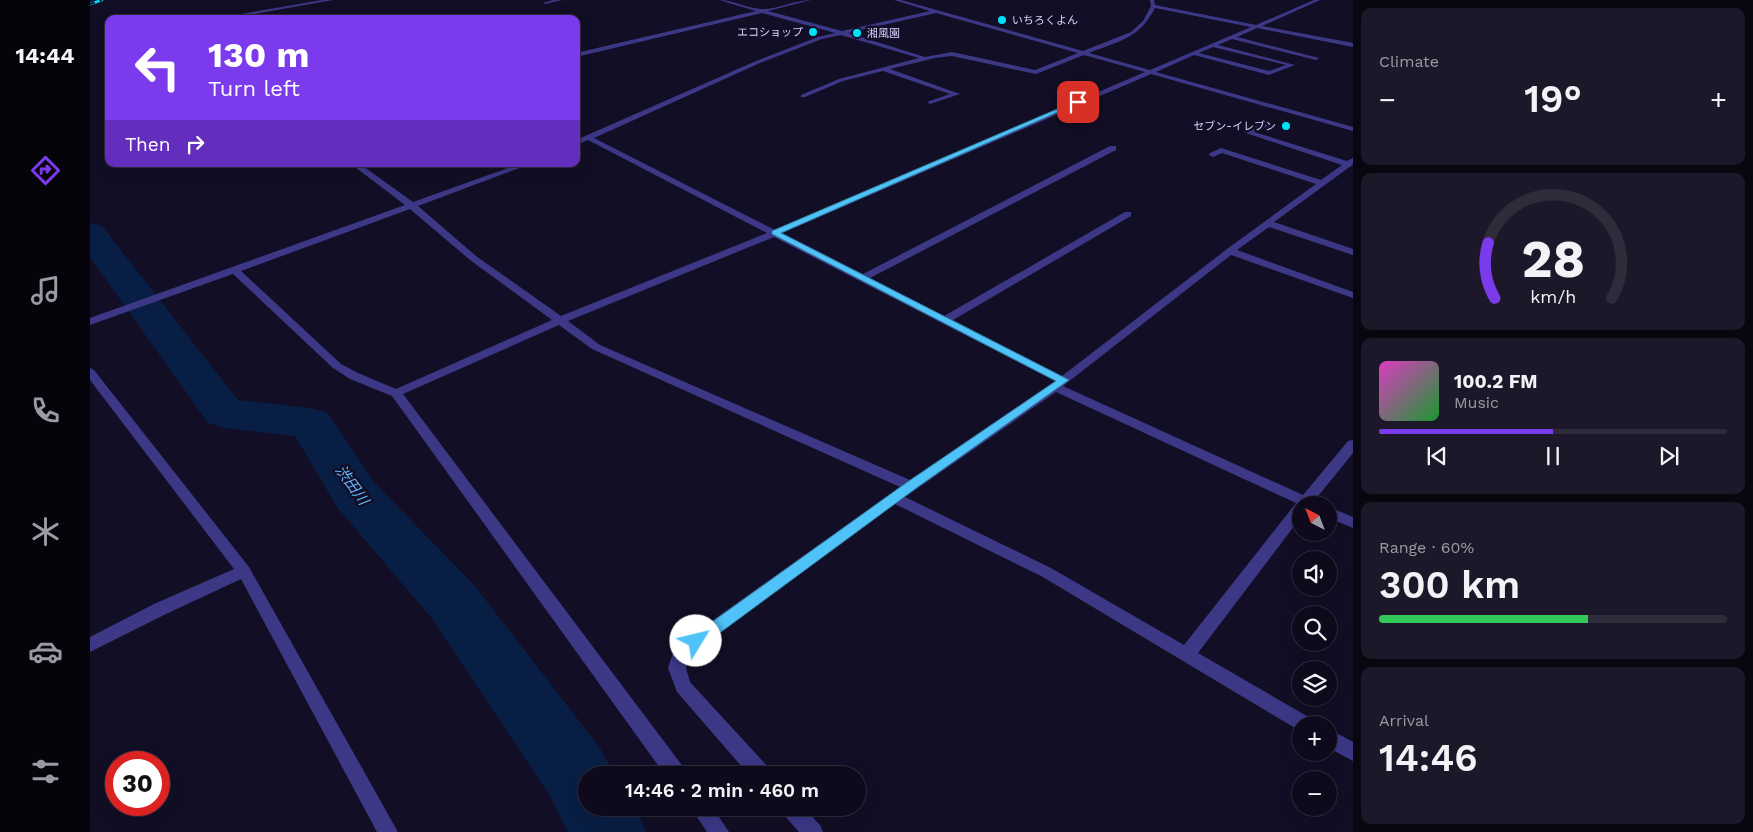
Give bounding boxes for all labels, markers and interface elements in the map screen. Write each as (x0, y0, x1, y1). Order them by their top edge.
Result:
marker: いちろくよん (996, 14, 1008, 26)
place label: いちろくよん (1012, 14, 1078, 27)
place label: エコショップ (737, 26, 803, 39)
marker: エコショップ (807, 26, 819, 38)
marker: 湘風園 (851, 27, 863, 39)
place label: 湘風園 (867, 27, 900, 40)
text: 130 m (208, 34, 309, 76)
icon: left (125, 35, 190, 100)
text: 14:44 (16, 43, 74, 68)
text: Climate (1379, 52, 1439, 71)
text: Turn left (208, 76, 300, 101)
text: 19° (1524, 77, 1582, 121)
pin (1057, 81, 1099, 123)
text: − (1379, 83, 1396, 116)
text: + (1710, 83, 1727, 116)
icon: arrive (1064, 88, 1092, 116)
place label: セブン-イレブン (1193, 120, 1276, 133)
marker: セブン-イレブン (1280, 120, 1292, 132)
icon: right (181, 130, 209, 158)
text: Then (125, 133, 171, 156)
icon: directions (28, 153, 63, 188)
text: 28 (1521, 229, 1585, 290)
icon: music (28, 273, 63, 308)
text: km/h (1530, 286, 1576, 307)
text: 100.2 FM (1454, 370, 1538, 393)
icon: phone (28, 393, 63, 428)
text: Music (1454, 393, 1499, 412)
icon: previous (1423, 442, 1451, 470)
icon: pause (1539, 442, 1567, 470)
icon: next (1655, 442, 1683, 470)
water label: 渋田川 (331, 462, 374, 510)
north arrow (1292, 496, 1338, 541)
map controls (1292, 496, 1337, 816)
icon: climate (28, 514, 63, 549)
text: Range · 60% (1379, 538, 1474, 557)
button: sound (1292, 551, 1337, 596)
text: 300 km (1379, 563, 1520, 607)
button: search (1292, 606, 1337, 651)
position arrow (669, 614, 721, 666)
icon: car (28, 634, 63, 669)
button: layers (1292, 661, 1337, 706)
text: Arrival (1379, 711, 1429, 730)
button: + (1292, 716, 1337, 761)
text: 14:46 (1379, 736, 1478, 780)
speed limit sign: 30 (105, 751, 170, 816)
icon: filters (28, 754, 63, 789)
button: − (1292, 771, 1337, 816)
text: 14:46 · 2 min · 460 m (625, 779, 819, 802)

